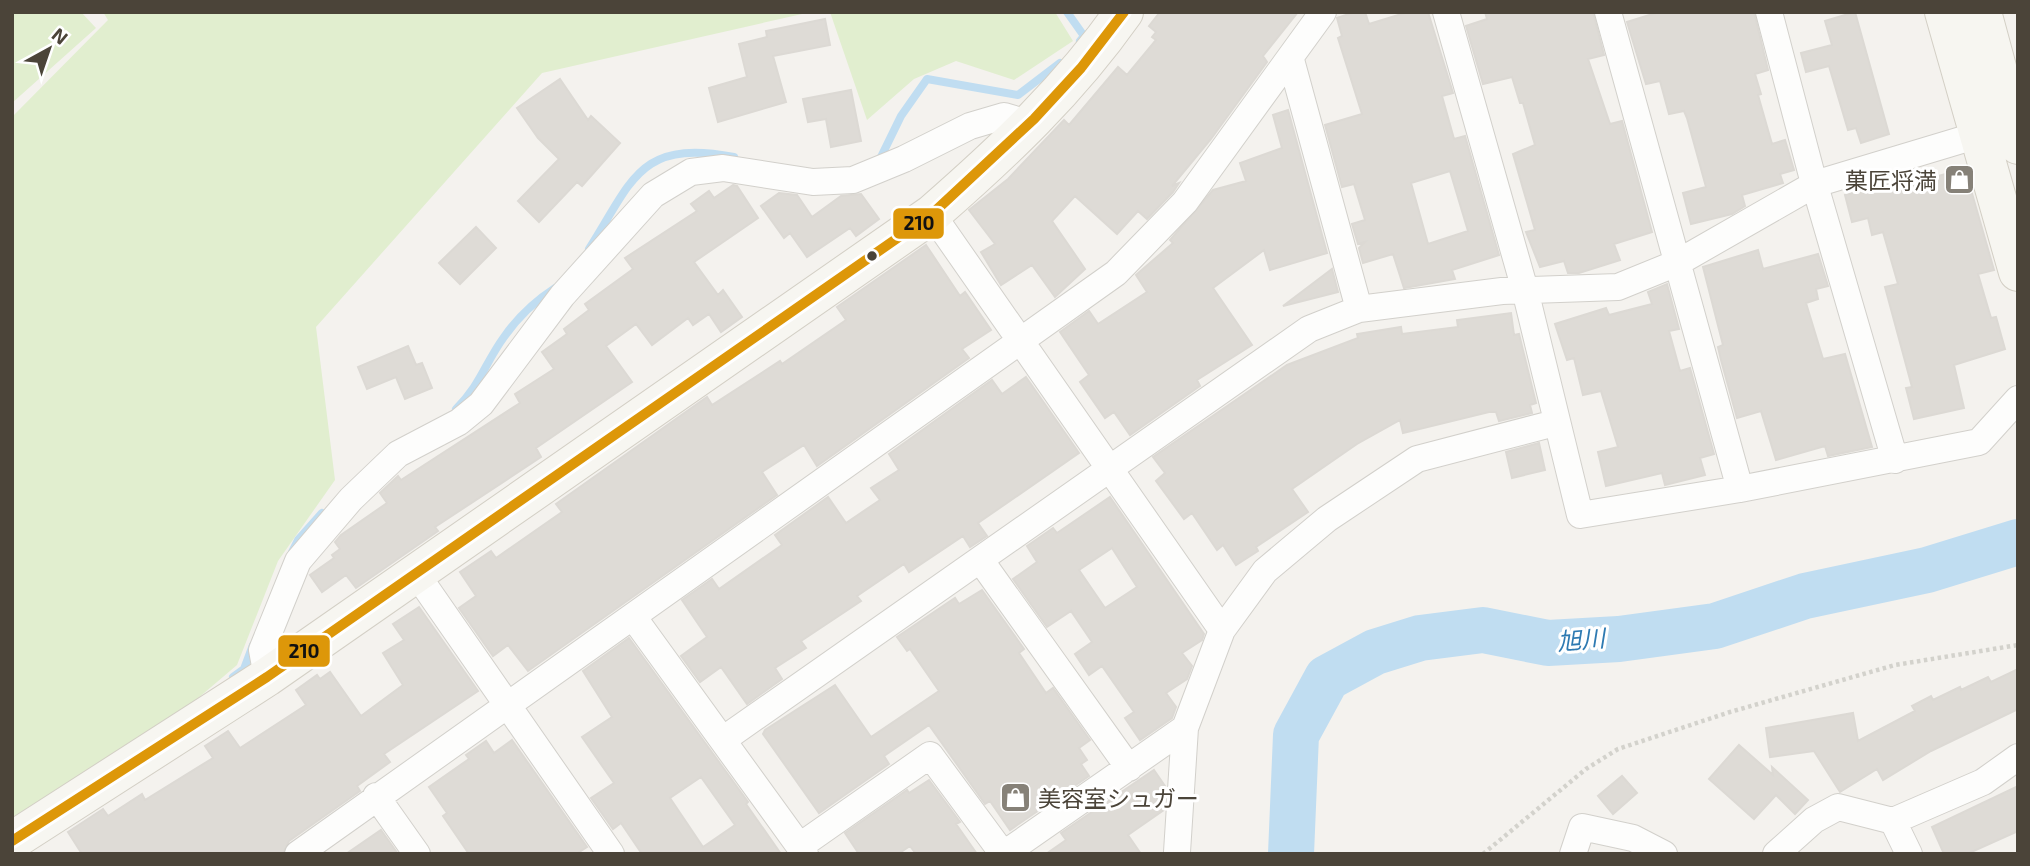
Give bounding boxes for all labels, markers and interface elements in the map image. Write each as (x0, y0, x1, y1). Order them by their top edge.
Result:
north arrow (14, 14, 84, 84)
text: N (48, 22, 73, 49)
shop icon: 菓匠将満 (1943, 163, 1977, 197)
place label: 菓匠将満 (1845, 166, 1937, 194)
line badge: 210 (892, 207, 945, 240)
text: 210 (903, 211, 935, 234)
unlabelled marker (865, 249, 879, 263)
water label: 旭川 (1556, 622, 1609, 656)
line badge: 210 (277, 634, 331, 668)
text: 210 (288, 639, 320, 662)
shop icon: 美容室シュガー (998, 781, 1032, 815)
place label: 美容室シュガー (1038, 784, 1199, 812)

